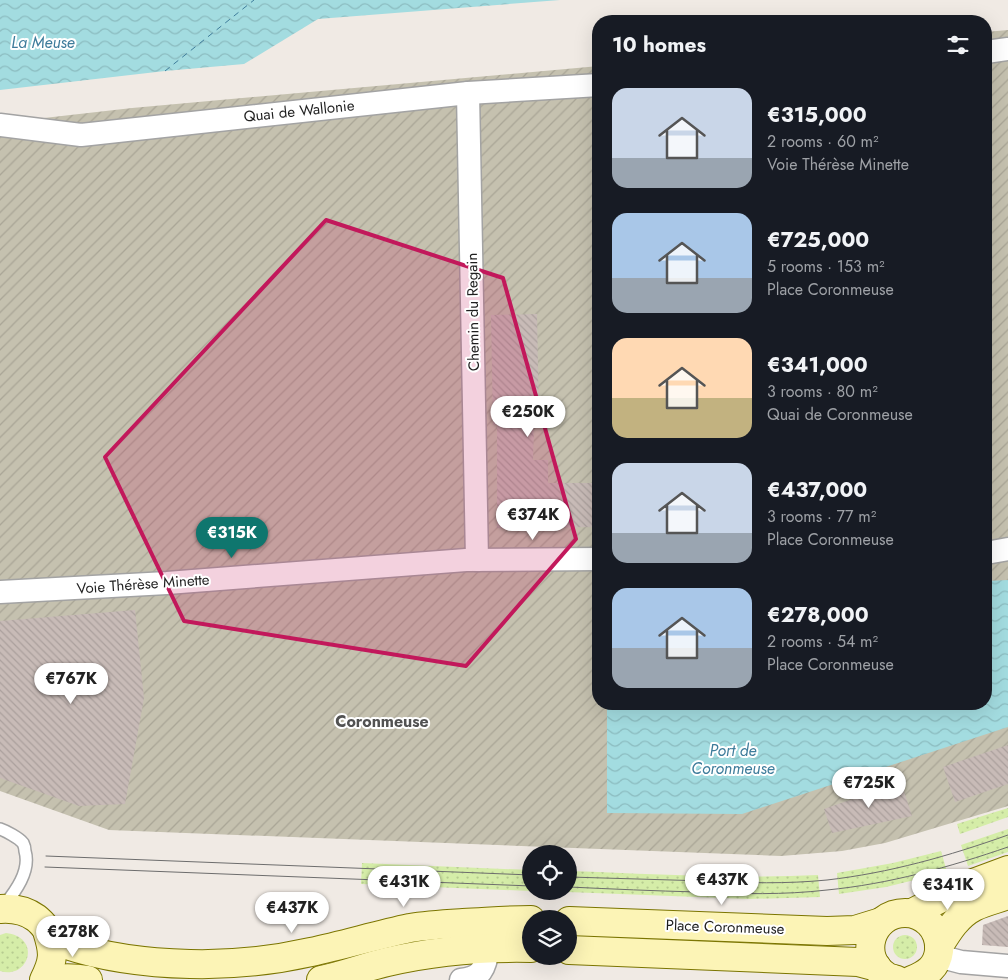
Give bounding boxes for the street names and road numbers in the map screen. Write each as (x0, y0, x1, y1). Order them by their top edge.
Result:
street label: Quai de Wallonie (243, 94, 356, 128)
street label: Chemin du Regain (461, 253, 485, 371)
street label: Voie Thérèse Minette (76, 568, 210, 600)
street label: Place Coronmeuse (665, 914, 785, 940)

